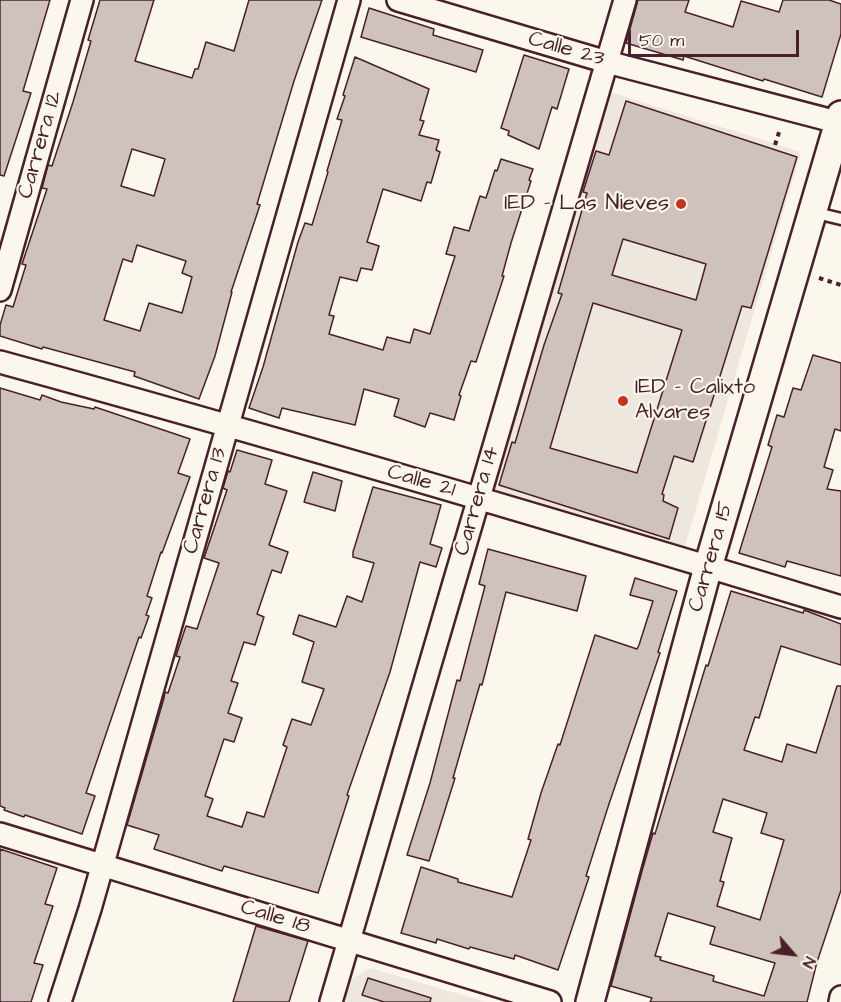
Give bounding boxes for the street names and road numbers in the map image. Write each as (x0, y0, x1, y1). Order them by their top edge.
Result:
street label: Calle 23 (525, 27, 607, 73)
street label: Carrera 12 (13, 88, 69, 202)
street label: Carrera 14 (450, 443, 506, 559)
street label: Carrera 13 (178, 445, 234, 557)
street label: Calle 21 (384, 460, 458, 504)
street label: Carrera 15 (684, 499, 740, 615)
street label: Calle 18 (237, 895, 313, 941)

